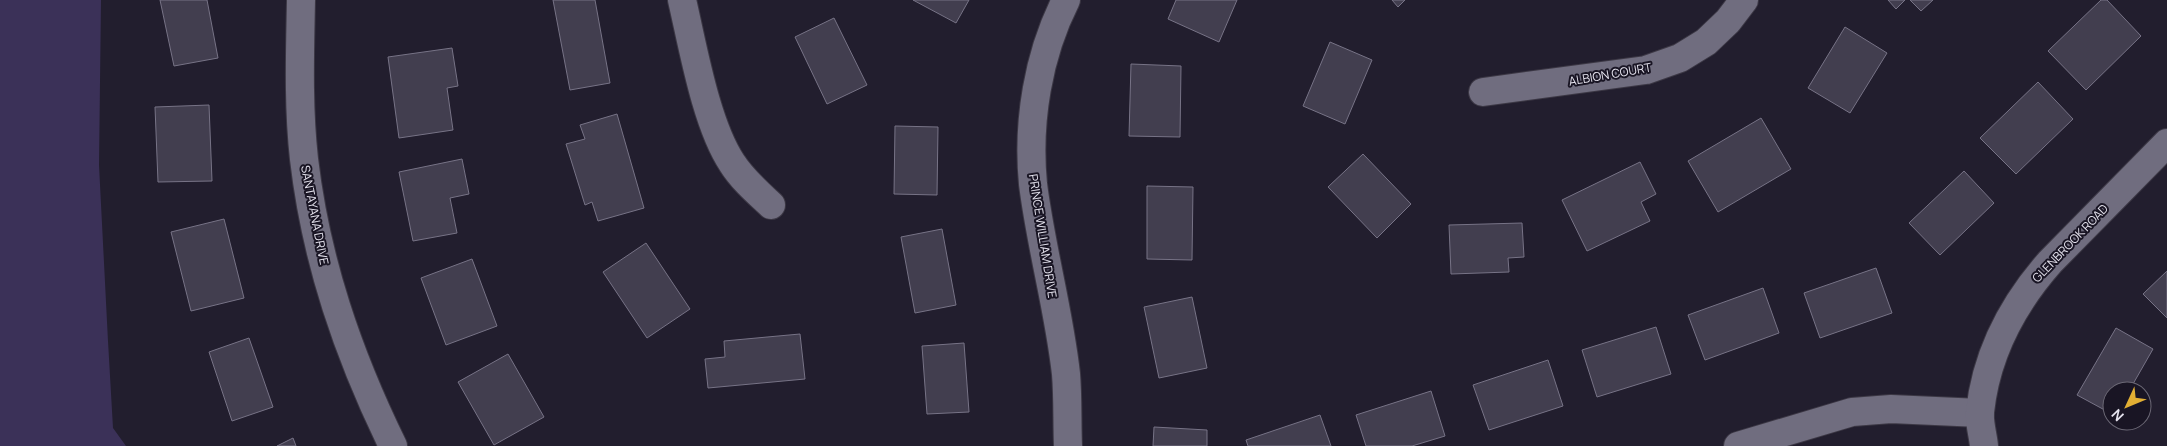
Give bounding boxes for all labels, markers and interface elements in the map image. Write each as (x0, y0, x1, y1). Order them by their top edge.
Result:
street label: ALBION COURT (1567, 58, 1653, 90)
street label: SANTAYANA DRIVE (297, 164, 333, 266)
street label: PRINCE WILLIAM DRIVE (1025, 173, 1061, 299)
street label: GLENBROOK ROAD (2028, 200, 2112, 286)
north arrow (2102, 381, 2152, 431)
text: N (2107, 405, 2128, 426)

